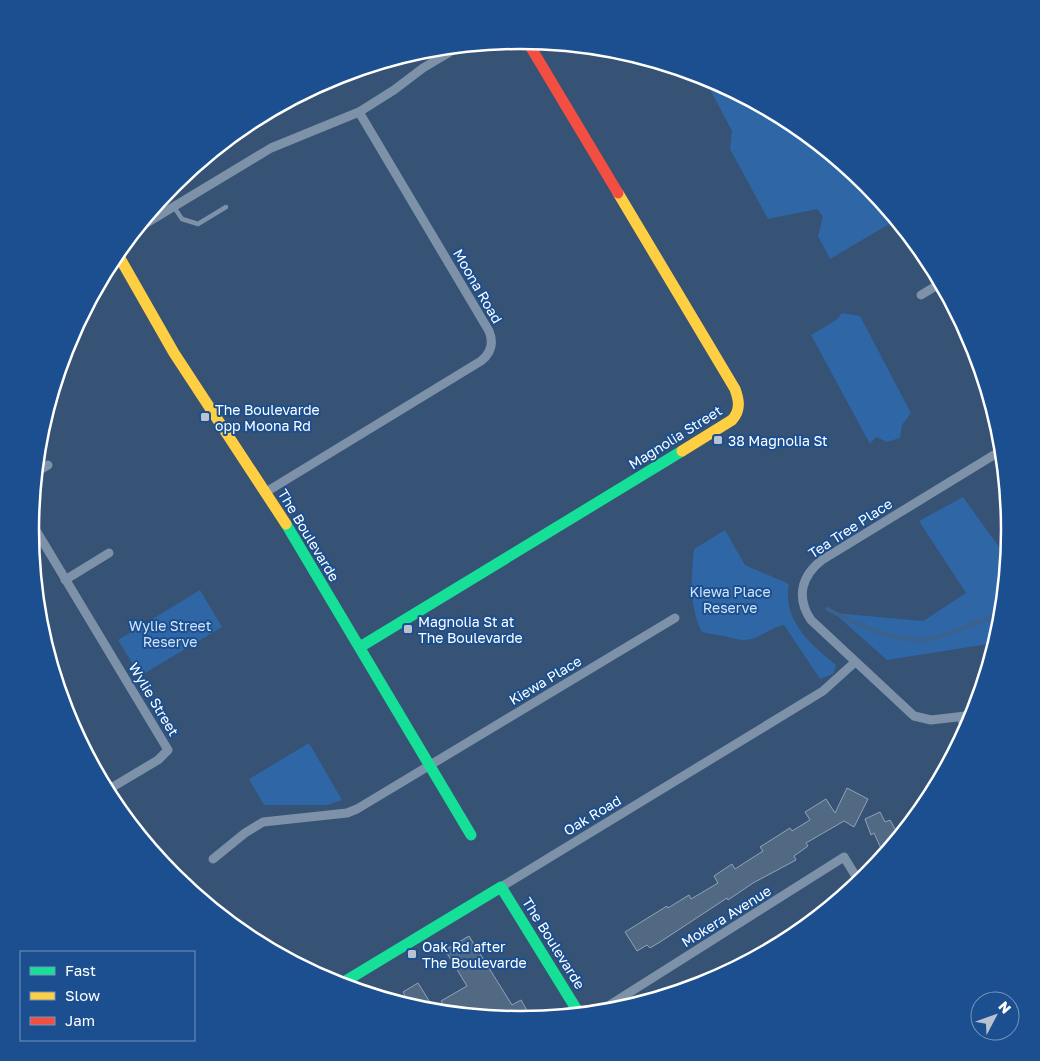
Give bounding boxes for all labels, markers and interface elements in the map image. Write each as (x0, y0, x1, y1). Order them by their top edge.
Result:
street label: Moona Road (450, 246, 506, 326)
place label: The Boulevarde opp Moona Rd (215, 401, 320, 434)
street label: Magnolia Street (625, 402, 725, 472)
marker: The Boulevarde opp Moona Rd (199, 411, 211, 423)
place label: 38 Magnolia St (728, 432, 828, 449)
marker: 38 Magnolia St (712, 434, 724, 446)
street label: The Boulevarde (275, 486, 343, 584)
street label: Tea Tree Place (805, 495, 895, 561)
park label: Kiewa Place Reserve (689, 583, 771, 616)
place label: Magnolia St at The Boulevarde (418, 613, 523, 646)
park label: Wylie Street Reserve (129, 617, 211, 650)
marker: Magnolia St at The Boulevarde (402, 623, 414, 635)
street label: Kiewa Place (506, 652, 584, 708)
street label: Wylie Street (125, 659, 183, 739)
street label: Oak Road (560, 791, 624, 839)
street label: Mokera Avenue (678, 882, 774, 950)
street label: The Boulevarde (519, 894, 589, 992)
place label: Oak Rd after The Boulevarde (422, 938, 527, 971)
marker: Oak Rd after The Boulevarde (406, 948, 418, 960)
legend (20, 951, 195, 1041)
text: Fast (65, 961, 96, 979)
text: Slow (65, 986, 100, 1004)
north arrow (970, 991, 1020, 1041)
text: N (995, 998, 1015, 1017)
text: Jam (65, 1011, 95, 1029)

